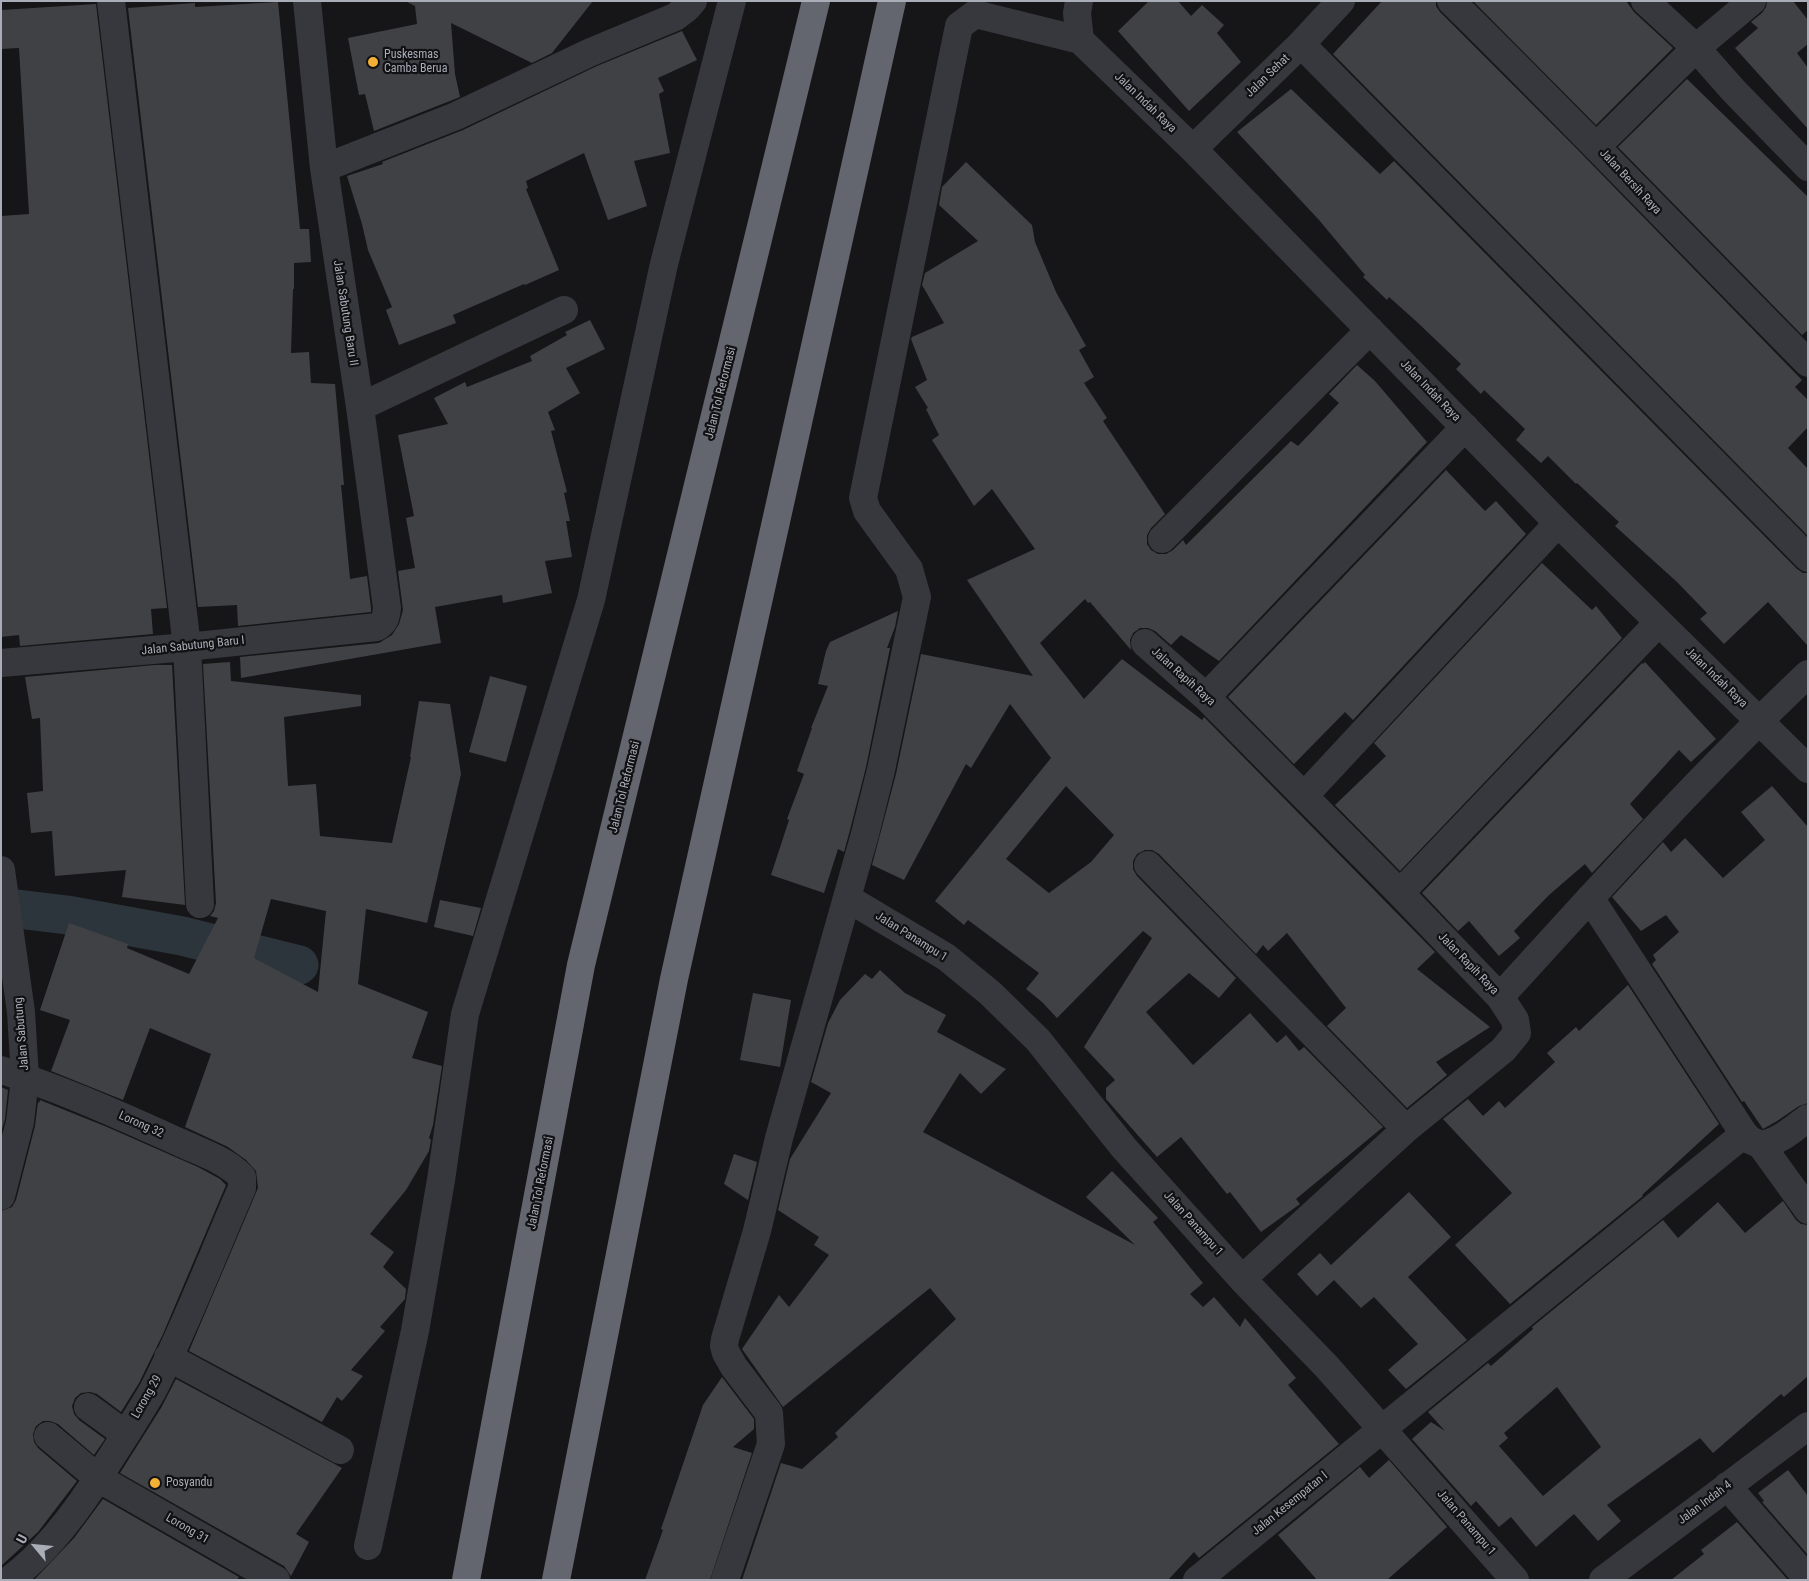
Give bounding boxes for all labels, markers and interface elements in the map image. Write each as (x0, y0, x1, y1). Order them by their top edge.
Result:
place label: Puskesmas Camba Berua (384, 48, 447, 76)
street label: Jalan Sehat (1243, 52, 1293, 100)
marker: Puskesmas Camba Berua (366, 55, 380, 69)
street label: Jalan Indah Raya (1111, 70, 1179, 136)
street label: Jalan Bersih Raya (1596, 146, 1664, 218)
street label: Jalan Sabutung Baru II (330, 259, 360, 367)
street label: Jalan Tol Reformasi (703, 346, 739, 440)
street label: Jalan Indah Raya (1397, 357, 1463, 425)
street label: Jalan Sabutung Baru I (141, 633, 245, 659)
street label: Jalan Rapih Raya (1148, 645, 1218, 709)
street label: Jalan Indah Raya (1682, 645, 1750, 711)
street label: Jalan Tol Reformasi (607, 740, 643, 834)
street label: Jalan Panampu 1 (872, 909, 950, 965)
street label: Jalan Rapih Raya (1435, 930, 1501, 998)
street label: Jalan Sabutung (12, 997, 32, 1071)
street label: Lorong 32 (116, 1109, 166, 1141)
street label: Jalan Tol Reformasi (525, 1135, 557, 1231)
street label: Jalan Panampu 1 (1160, 1189, 1226, 1259)
street label: Lorong 29 (129, 1373, 165, 1421)
street label: Jalan Kesempatan l (1249, 1469, 1331, 1539)
marker: Posyandu (148, 1476, 162, 1490)
place label: Posyandu (166, 1476, 212, 1490)
street label: Jalan Indah 4 (1675, 1478, 1735, 1528)
street label: Jalan Panampu 1 (1434, 1487, 1498, 1559)
street label: Lorong 31 (163, 1511, 211, 1547)
north arrow (10, 1521, 60, 1571)
text: U (13, 1532, 31, 1546)

